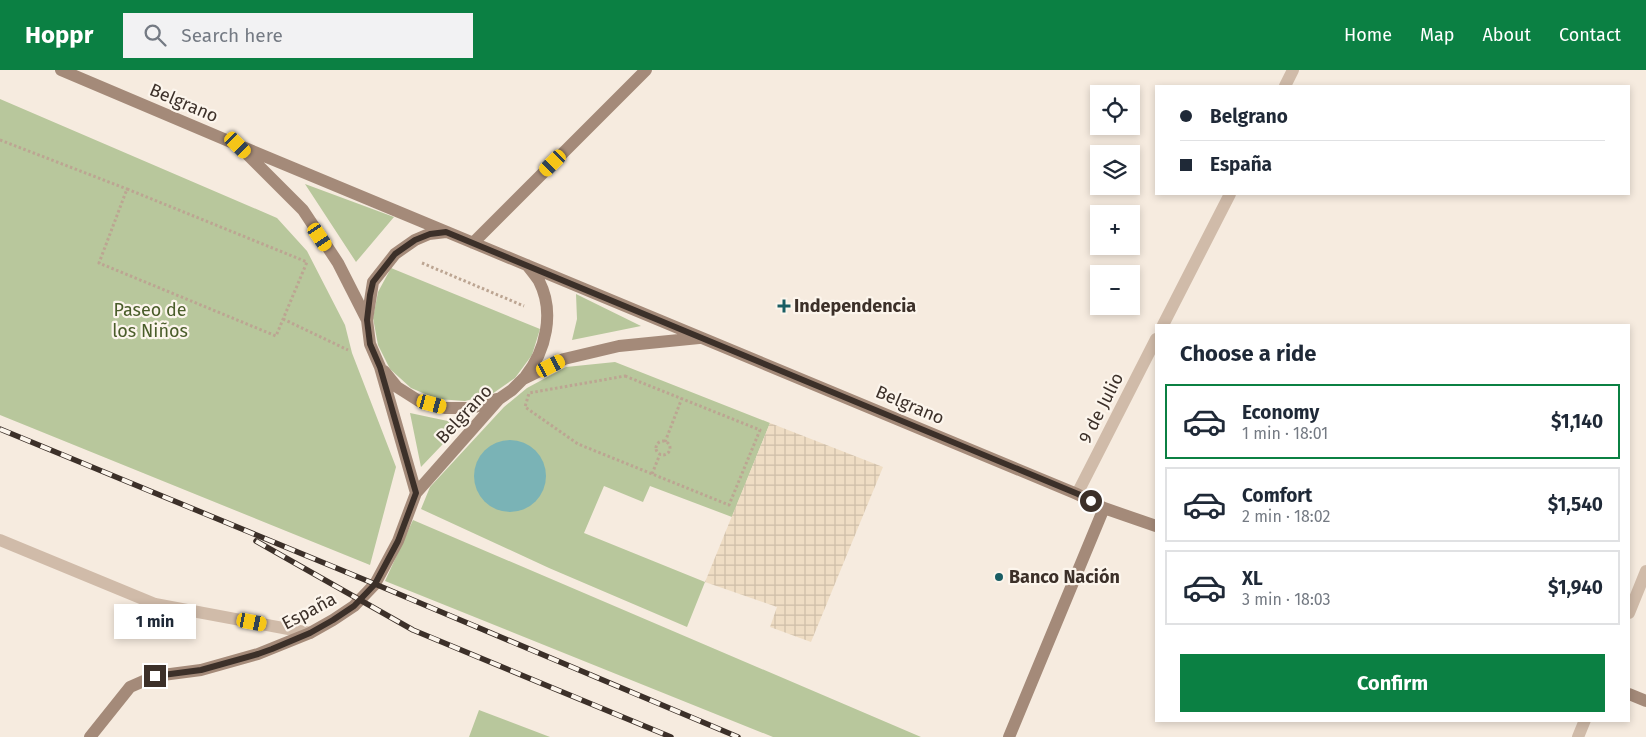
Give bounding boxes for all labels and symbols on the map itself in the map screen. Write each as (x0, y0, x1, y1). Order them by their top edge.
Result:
street label: Belgrano (146, 79, 222, 127)
car (222, 129, 253, 161)
car (537, 147, 568, 179)
car (305, 220, 334, 254)
place label: Independencia (794, 295, 916, 317)
park label: Paseo de los Niños (112, 299, 188, 342)
marker: Independencia (778, 300, 790, 312)
car (534, 353, 567, 379)
street label: 9 de Julio (1074, 369, 1128, 447)
street label: Belgrano (431, 380, 497, 448)
street label: Belgrano (872, 381, 948, 429)
car (415, 393, 448, 415)
route start (1080, 490, 1102, 512)
place label: Banco Nación (1009, 566, 1120, 588)
marker: Banco Nación (993, 571, 1005, 583)
street label: España (278, 588, 340, 634)
callout: 1 min (114, 604, 196, 638)
car (235, 612, 268, 632)
route end (144, 665, 166, 687)

